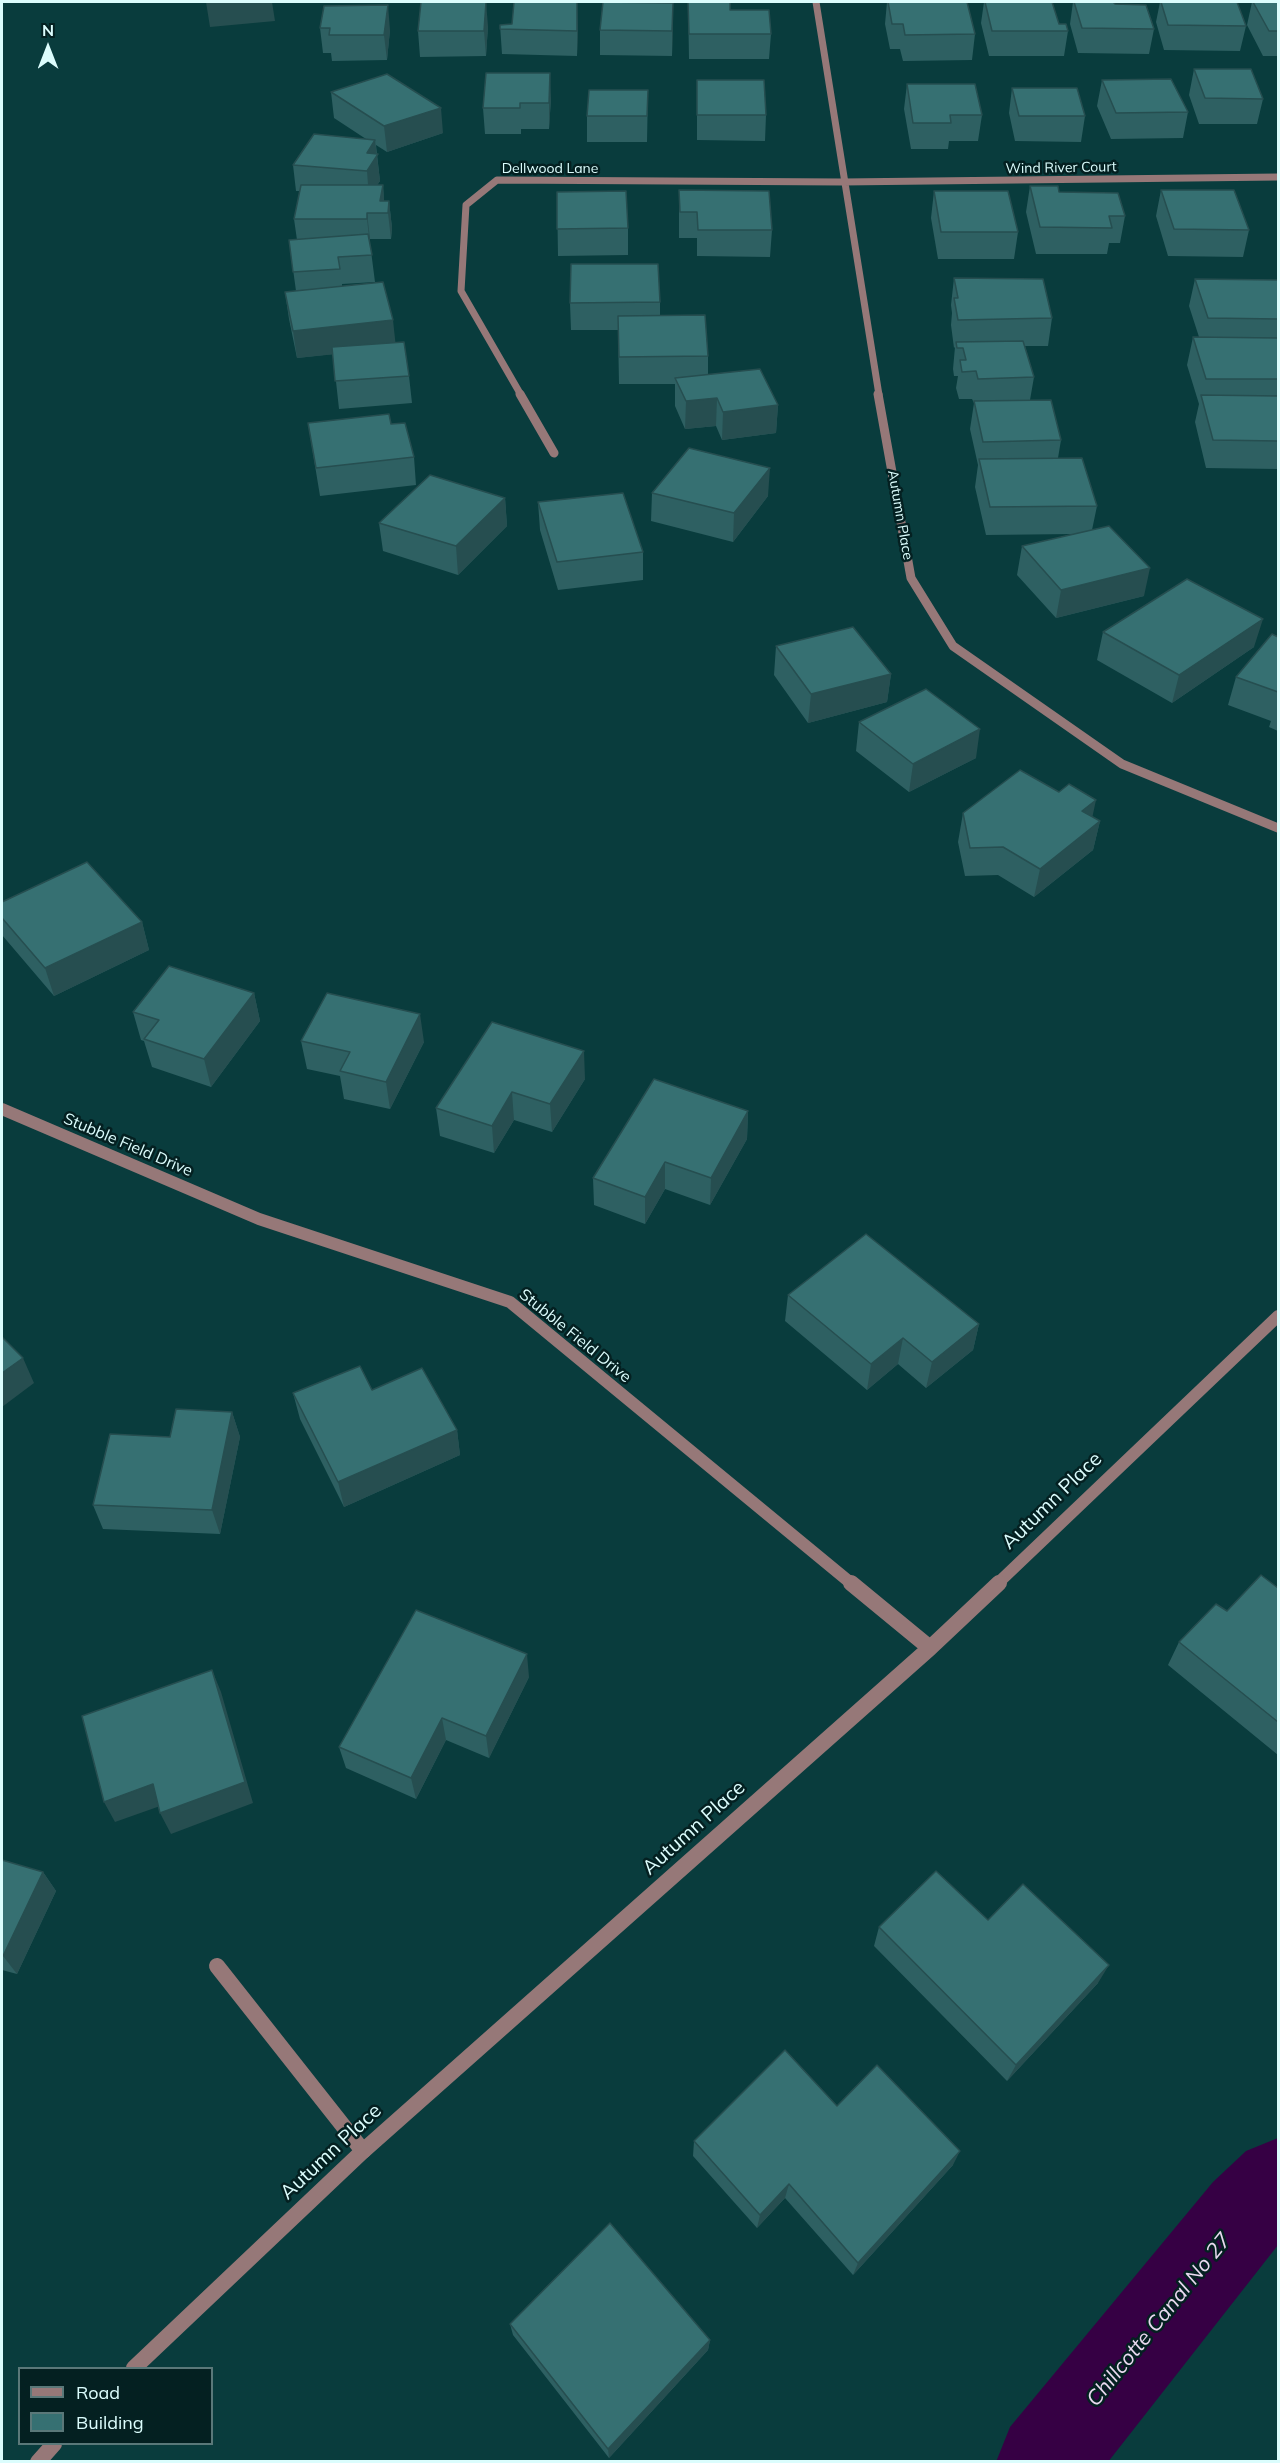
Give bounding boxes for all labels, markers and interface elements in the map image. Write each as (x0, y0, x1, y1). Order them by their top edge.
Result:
north arrow (18, 18, 78, 78)
text: N (42, 20, 54, 40)
street label: Wind River Court (1005, 159, 1117, 177)
street label: Dellwood Lane (502, 161, 598, 177)
street label: Autumn Place (884, 469, 916, 561)
street label: Stubble Field Drive (61, 1109, 195, 1181)
street label: Stubble Field Drive (515, 1285, 635, 1387)
street label: Autumn Place (997, 1447, 1107, 1555)
street label: Autumn Place (638, 1776, 750, 1880)
street label: Autumn Place (275, 2099, 387, 2205)
water label: Chillcotte Canal No 27 (1081, 2228, 1237, 2412)
legend (18, 2367, 213, 2445)
text: Road (76, 2381, 120, 2404)
text: Building (76, 2411, 144, 2434)

